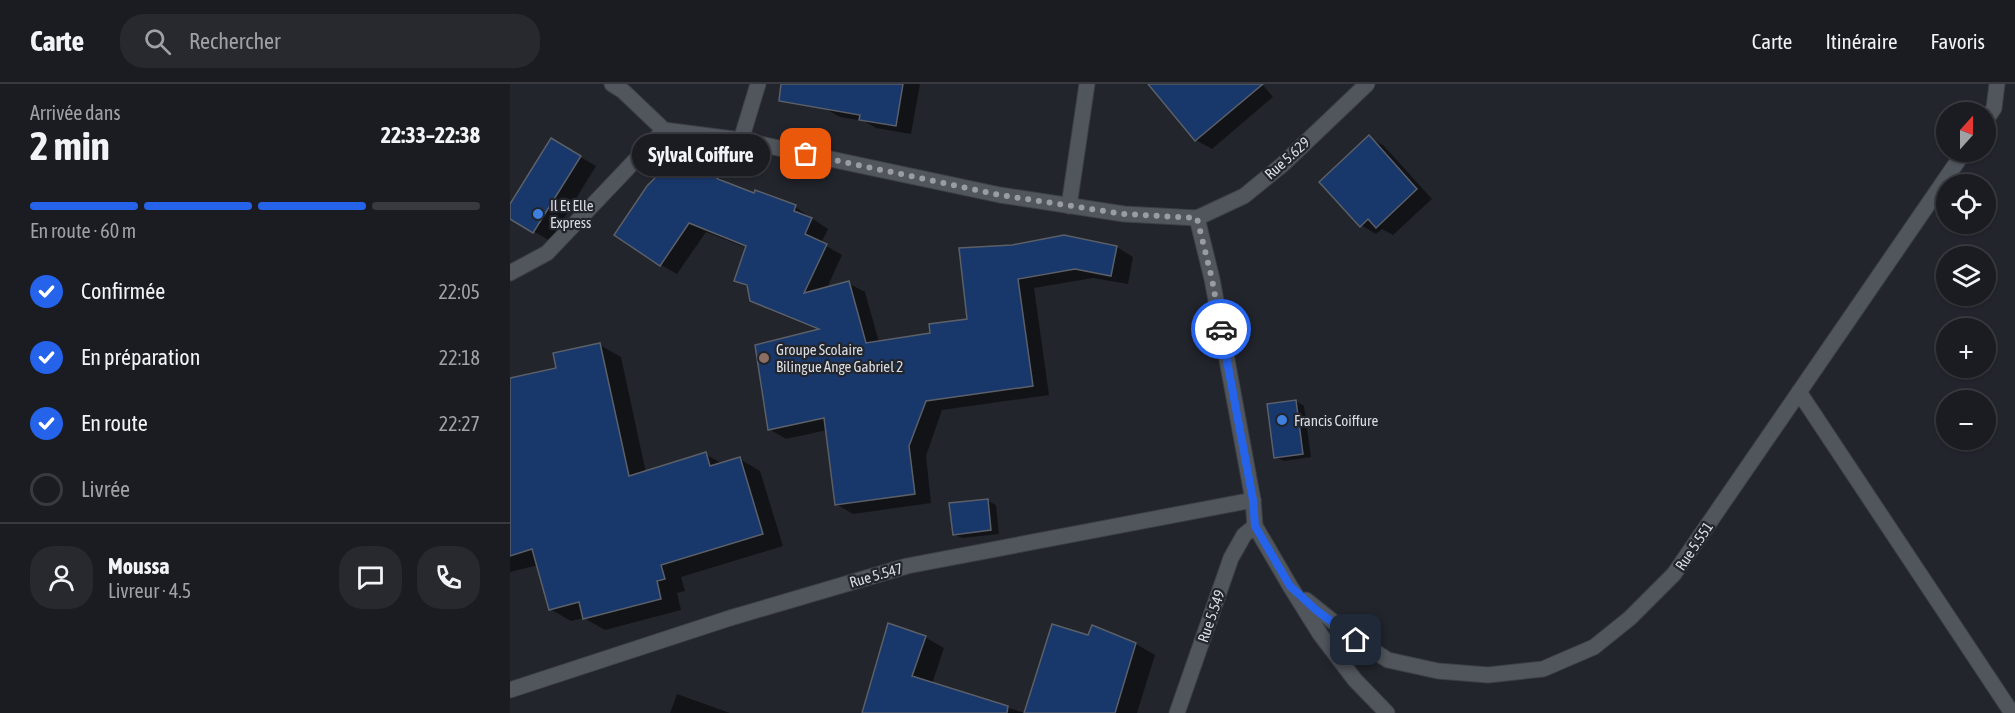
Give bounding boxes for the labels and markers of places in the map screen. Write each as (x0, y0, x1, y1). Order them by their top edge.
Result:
pin (780, 128, 831, 179)
callout: Sylval Coiffure (632, 133, 770, 175)
place label: Il Et Elle Express (550, 197, 594, 231)
marker: Il Et Elle Express (531, 207, 545, 221)
place label: Groupe Scolaire Bilingue Ange Gabriel 2 (776, 341, 903, 375)
marker: Groupe Scolaire Bilingue Ange Gabriel 2 (757, 351, 771, 365)
place label: Francis Coiffure (1294, 412, 1379, 429)
marker: Francis Coiffure (1275, 413, 1289, 427)
pin (1330, 614, 1381, 665)

